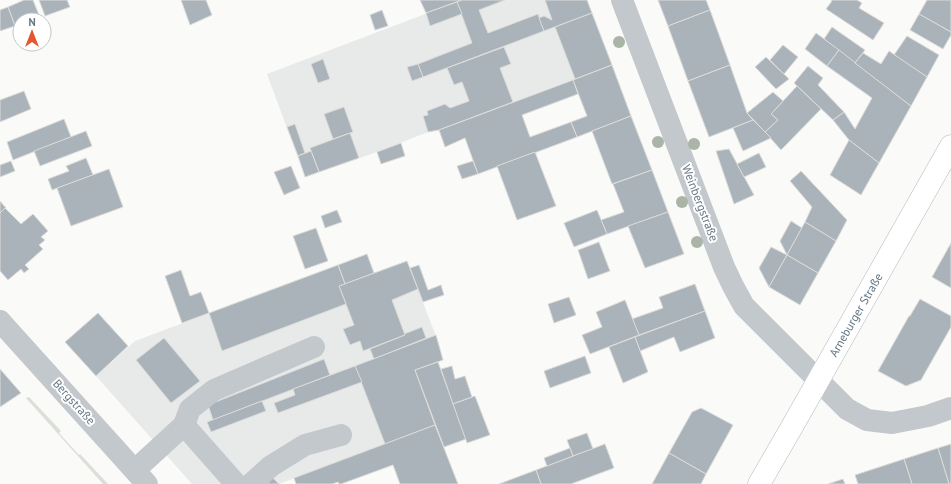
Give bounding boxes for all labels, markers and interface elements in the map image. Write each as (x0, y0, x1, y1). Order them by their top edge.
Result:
north arrow (12, 12, 52, 52)
text: N (28, 15, 36, 29)
street label: Weinbergstraße (679, 162, 722, 243)
street label: Arneburger Straße (825, 270, 886, 359)
street label: Bergstraße (50, 376, 99, 427)

